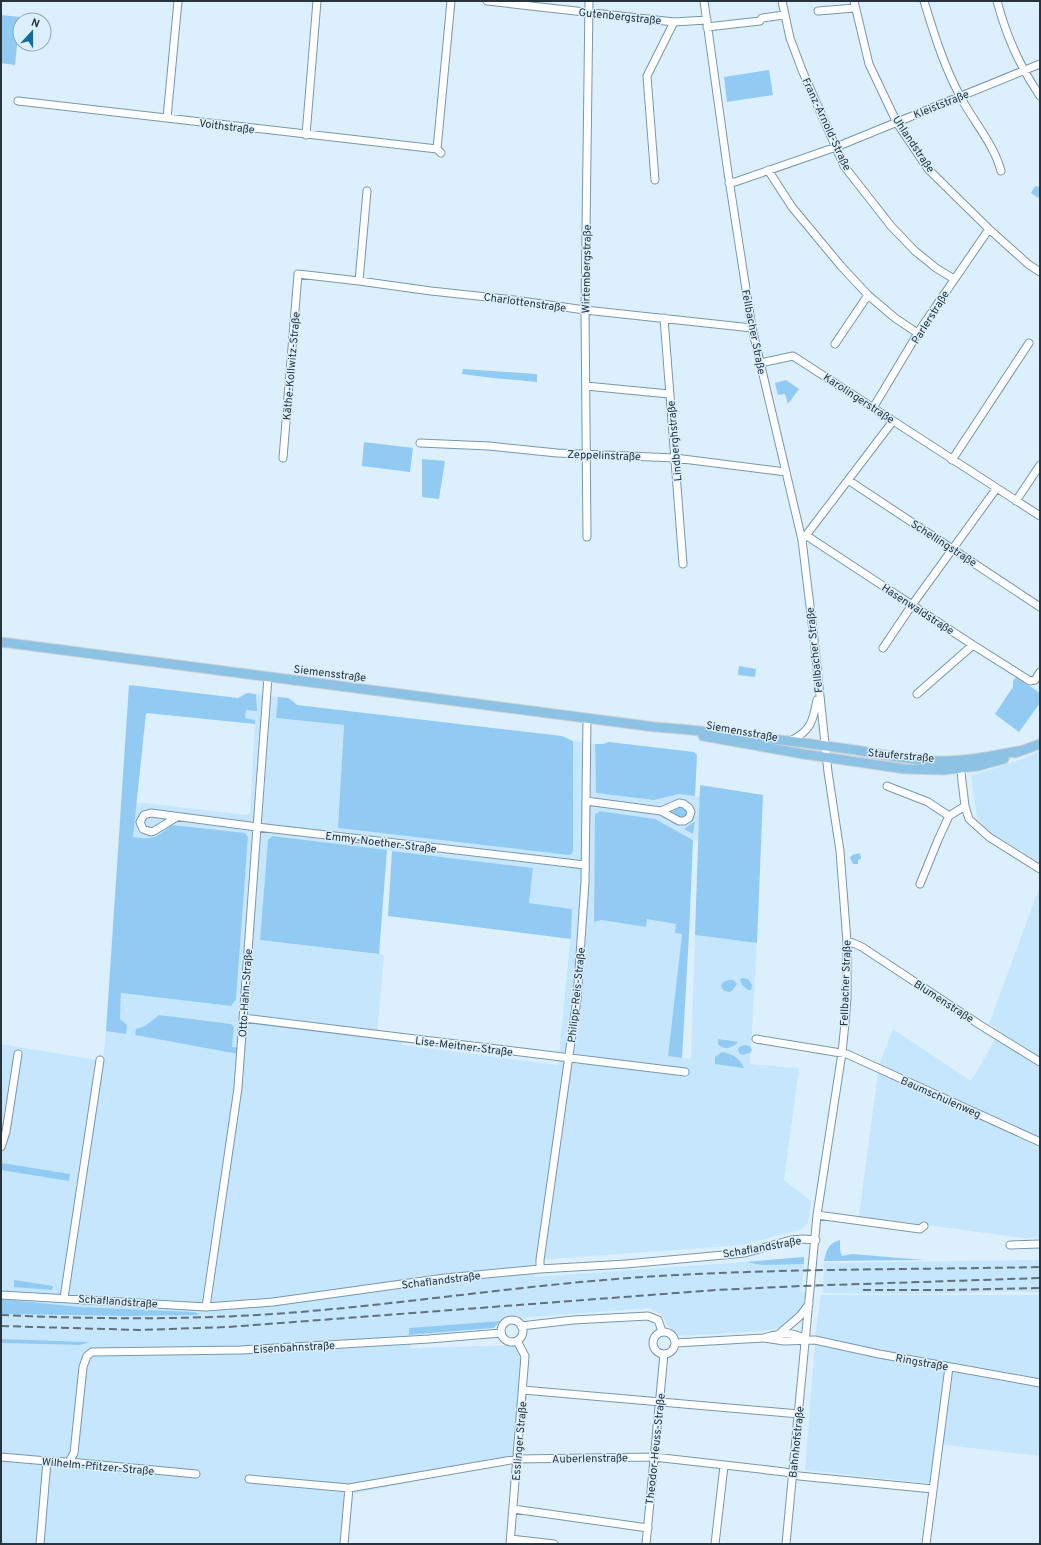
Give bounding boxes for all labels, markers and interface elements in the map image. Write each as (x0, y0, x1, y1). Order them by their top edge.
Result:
street label: Gutenbergstraße (578, 6, 662, 28)
north arrow (12, 12, 52, 52)
text: N (29, 16, 41, 32)
street label: Franz-Arnold-Straße (798, 76, 854, 173)
street label: Kleiststraße (912, 87, 971, 122)
street label: Uhlandstraße (889, 113, 937, 176)
street label: Voithstraße (198, 117, 255, 137)
street label: Wirtembergstraße (579, 224, 595, 314)
street label: Parlerstraße (909, 288, 953, 347)
street label: Fellbacher Straße (738, 289, 768, 376)
street label: Charlottenstraße (483, 290, 567, 316)
street label: Käthe-Kollwitz-Straße (280, 311, 304, 421)
street label: Karolingerstraße (820, 371, 897, 427)
street label: Lindberghstraße (664, 400, 685, 482)
street label: Zeppelinstraße (567, 448, 641, 464)
street label: Schellingstraße (908, 517, 979, 570)
street label: Hasenwaldstraße (879, 581, 956, 638)
street label: Fellbacher Straße (804, 606, 826, 693)
street label: Siemensstraße (293, 663, 367, 685)
street label: Siemensstraße (705, 719, 779, 745)
street label: Stauferstraße (867, 746, 935, 766)
street label: Emmy-Noether-Straße (324, 829, 437, 857)
street label: Fellbacher Straße (838, 940, 854, 1026)
street label: Philipp-Reis-Straße (565, 947, 589, 1043)
street label: Otto-Hahn-Straße (236, 948, 256, 1038)
street label: Blumenstraße (911, 977, 976, 1026)
street label: Lise-Meitner-Straße (414, 1034, 514, 1060)
street label: Baumschulenweg (898, 1074, 983, 1122)
street label: Schaflandstraße (722, 1234, 803, 1262)
street label: Schaflandstraße (401, 1269, 482, 1293)
street label: Schaflandstraße (78, 1292, 158, 1312)
street label: Eisenbahnstraße (253, 1339, 335, 1357)
street label: Ringstraße (894, 1351, 949, 1375)
street label: Theodor-Heuss-Straße (643, 1392, 669, 1506)
street label: Esslinger Straße (510, 1401, 530, 1481)
street label: Bahnhofstraße (786, 1405, 808, 1479)
street label: Auberlenstraße (552, 1451, 628, 1467)
street label: Wilhelm-Pfitzer-Straße (41, 1455, 155, 1479)

